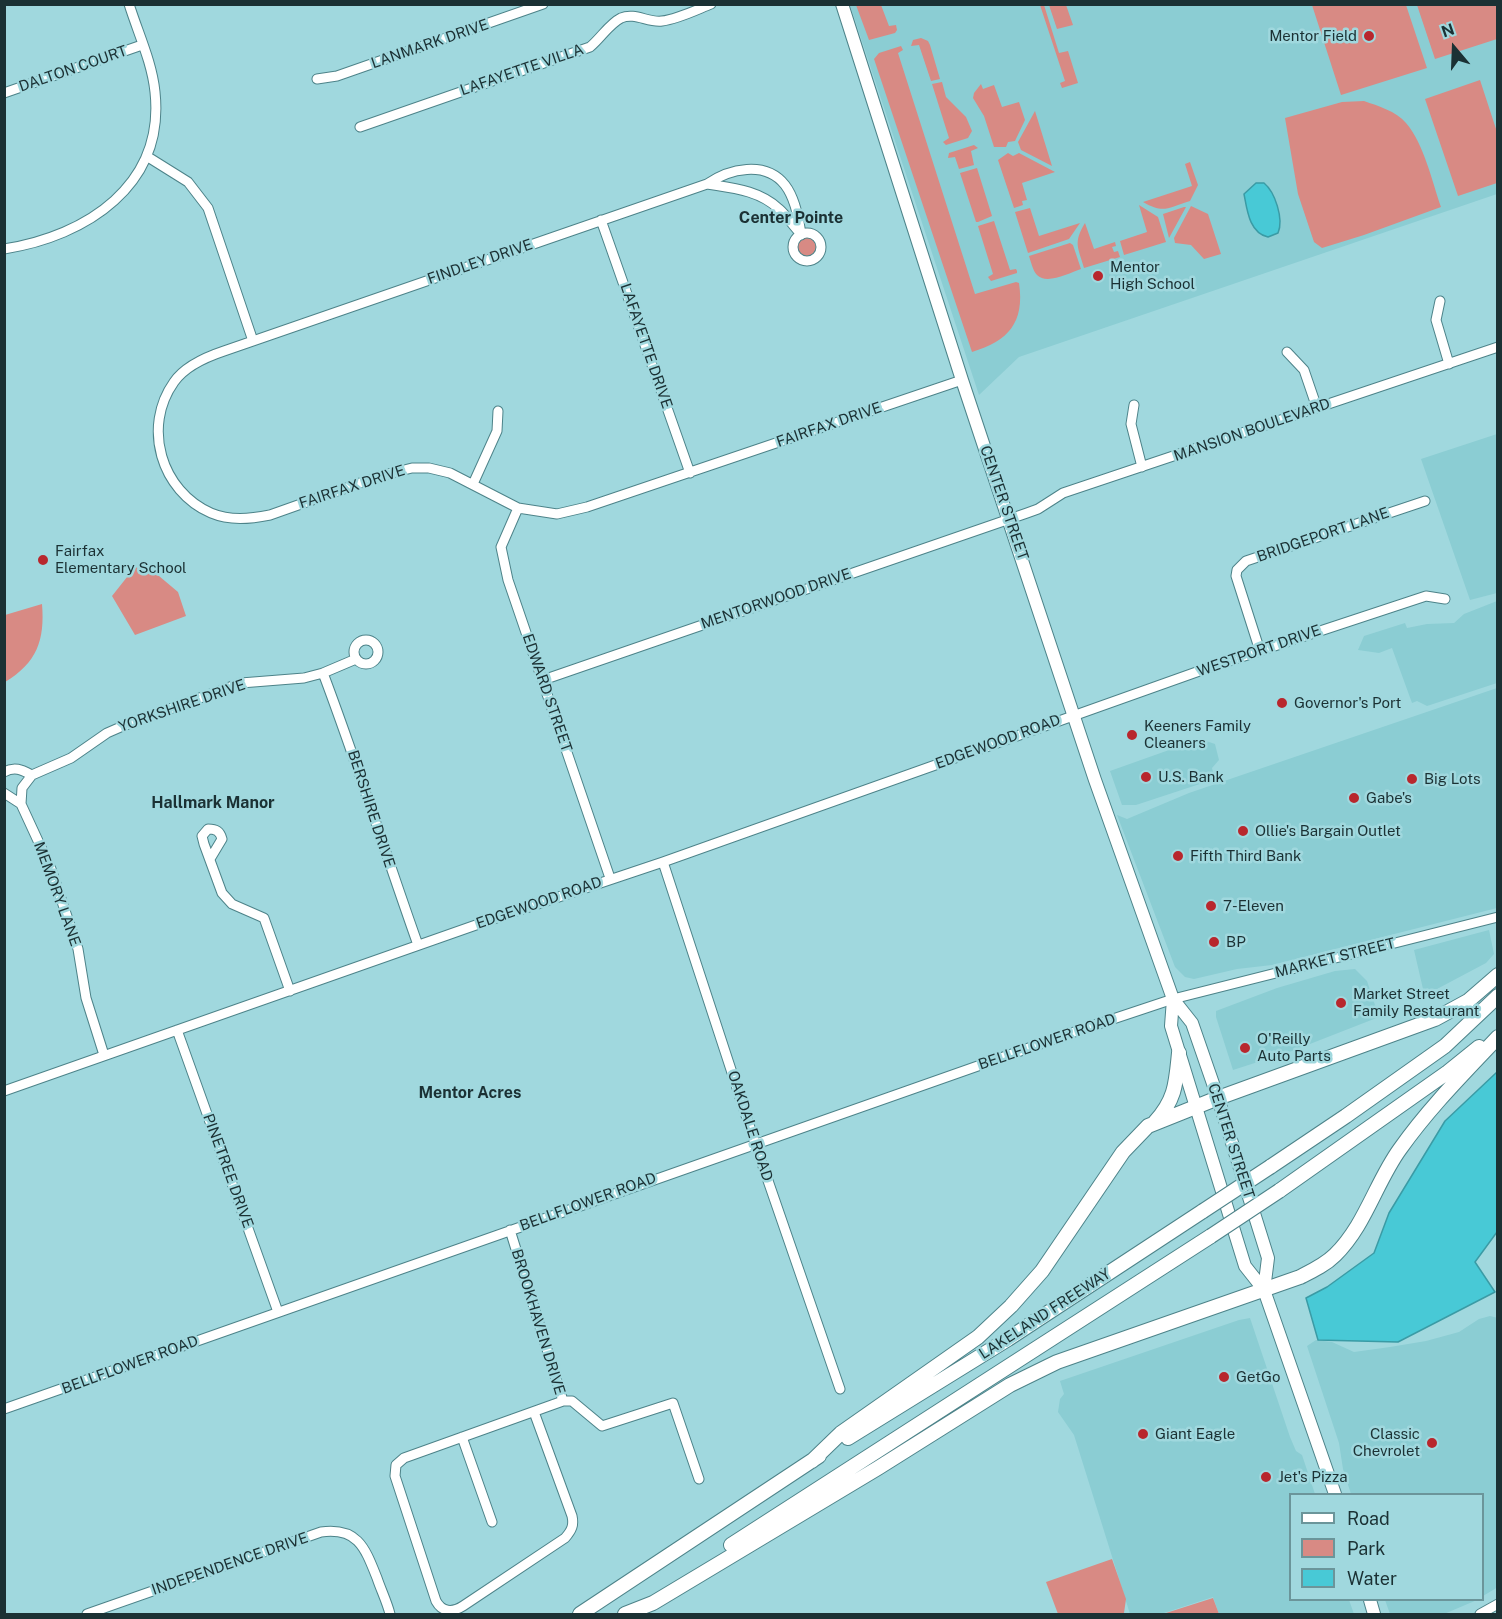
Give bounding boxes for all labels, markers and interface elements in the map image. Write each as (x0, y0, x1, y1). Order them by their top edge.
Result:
street label: LANMARK DRIVE (369, 15, 491, 73)
north arrow (1424, 18, 1484, 78)
text: N (1439, 19, 1457, 42)
place label: Mentor Field (1269, 27, 1357, 45)
marker: Mentor Field (1362, 29, 1376, 43)
street label: LAFAYETTE VILLA (458, 40, 586, 100)
street label: DALTON COURT (17, 42, 129, 96)
district label: Center Pointe (739, 208, 843, 228)
street label: FINDLEY DRIVE (425, 236, 535, 288)
place label: Mentor High School (1110, 258, 1195, 293)
marker: Mentor High School (1091, 269, 1105, 283)
street label: LAFAYETTE DRIVE (616, 281, 676, 411)
street label: MANSION BOULEVARD (1171, 395, 1333, 465)
street label: FAIRFAX DRIVE (774, 399, 884, 451)
street label: CENTER STREET (976, 443, 1032, 563)
street label: FAIRFAX DRIVE (297, 461, 407, 513)
street label: BRIDGEPORT LANE (1255, 504, 1391, 566)
place label: Fairfax Elementary School (55, 542, 187, 577)
marker: Fairfax Elementary School (36, 553, 50, 567)
street label: MENTORWOOD DRIVE (698, 565, 854, 633)
street label: WESTPORT DRIVE (1195, 621, 1323, 681)
street label: EDWARD STREET (518, 632, 576, 754)
street label: YORKSHIRE DRIVE (116, 676, 248, 736)
place label: Governor's Port (1294, 694, 1401, 712)
marker: Governor's Port (1275, 696, 1289, 710)
street label: EDGEWOOD ROAD (933, 711, 1063, 773)
place label: Keeners Family Cleaners (1144, 717, 1251, 752)
marker: Keeners Family Cleaners (1125, 728, 1139, 742)
street label: BERSHIRE DRIVE (344, 748, 398, 870)
place label: U.S. Bank (1158, 768, 1224, 786)
marker: U.S. Bank (1139, 770, 1153, 784)
place label: Big Lots (1424, 770, 1481, 788)
marker: Big Lots (1405, 772, 1419, 786)
place label: Gabe's (1366, 789, 1412, 807)
marker: Gabe's (1347, 791, 1361, 805)
district label: Hallmark Manor (151, 793, 275, 813)
place label: Ollie's Bargain Outlet (1255, 822, 1401, 840)
marker: Ollie's Bargain Outlet (1236, 824, 1250, 838)
street label: MEMORY LANE (30, 839, 84, 949)
place label: Fifth Third Bank (1190, 847, 1301, 865)
marker: Fifth Third Bank (1171, 849, 1185, 863)
street label: EDGEWOOD ROAD (474, 873, 604, 933)
place label: 7-Eleven (1223, 897, 1284, 915)
marker: 7-Eleven (1204, 899, 1218, 913)
place label: BP (1226, 933, 1246, 951)
street label: MARKET STREET (1273, 934, 1397, 982)
marker: BP (1207, 935, 1221, 949)
place label: Market Street Family Restaurant (1353, 985, 1479, 1020)
marker: Market Street Family Restaurant (1334, 996, 1348, 1010)
street label: BELLFLOWER ROAD (976, 1010, 1118, 1074)
place label: O'Reilly Auto Parts (1257, 1030, 1331, 1065)
marker: O'Reilly Auto Parts (1238, 1041, 1252, 1055)
street label: OAKDALE ROAD (724, 1068, 776, 1184)
street label: CENTER STREET (1204, 1081, 1258, 1201)
district label: Mentor Acres (419, 1083, 521, 1103)
street label: PINETREE DRIVE (199, 1111, 257, 1231)
street label: BELLFLOWER ROAD (517, 1169, 659, 1235)
street label: BROOKHAVEN DRIVE (507, 1247, 569, 1397)
street label: LAKELAND FREEWAY (976, 1265, 1114, 1363)
street label: BELLFLOWER ROAD (59, 1332, 201, 1398)
place label: GetGo (1236, 1368, 1280, 1386)
marker: GetGo (1217, 1370, 1231, 1384)
place label: Giant Eagle (1155, 1425, 1235, 1443)
place label: Classic Chevrolet (1353, 1425, 1420, 1460)
marker: Giant Eagle (1136, 1427, 1150, 1441)
marker: Classic Chevrolet (1425, 1436, 1439, 1450)
place label: Jet's Pizza (1278, 1468, 1348, 1486)
marker: Jet's Pizza (1259, 1470, 1273, 1484)
legend (1289, 1493, 1484, 1601)
text: Road (1347, 1508, 1390, 1529)
street label: INDEPENDENCE DRIVE (149, 1529, 311, 1599)
text: Park (1347, 1538, 1385, 1559)
text: Water (1347, 1568, 1397, 1589)

